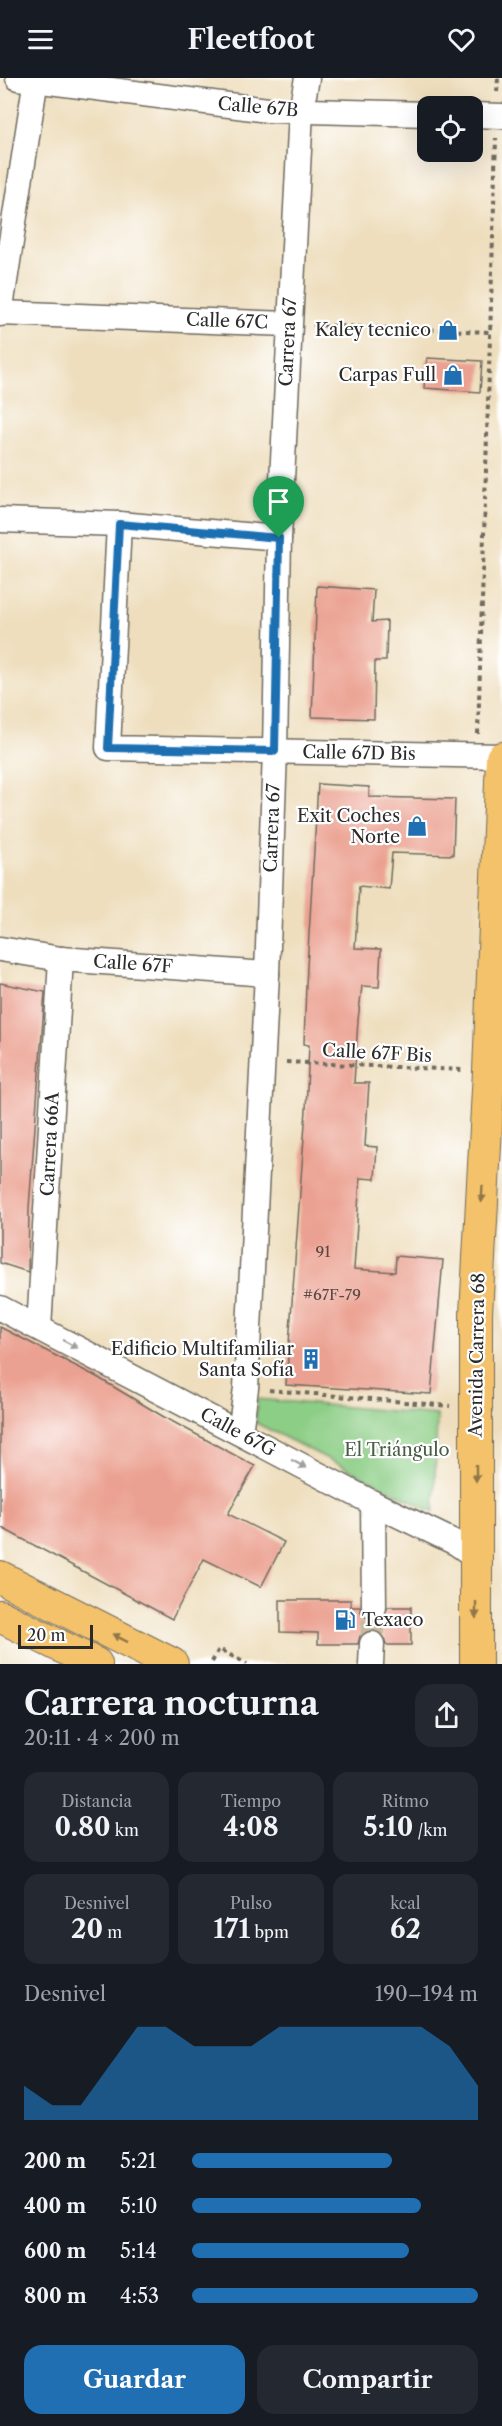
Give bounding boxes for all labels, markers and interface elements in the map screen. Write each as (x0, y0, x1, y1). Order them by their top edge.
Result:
icon: menu (24, 23, 57, 56)
text: Fleetfoot (187, 23, 315, 56)
icon: heart (445, 23, 478, 56)
street label: Calle 67B (217, 93, 299, 121)
map controls (417, 96, 483, 162)
button: locate (417, 96, 483, 162)
street label: Carrera 67 (275, 297, 301, 387)
street label: Calle 67C (186, 309, 268, 333)
shop icon: Kaley tecnico (436, 318, 460, 342)
place label: Kaley tecnico (315, 319, 431, 341)
shop icon: Carpas Full (441, 363, 465, 387)
place label: Carpas Full (338, 364, 436, 386)
pin (253, 476, 304, 538)
icon: arrive (262, 485, 295, 518)
street label: Calle 67D Bis (302, 741, 416, 765)
street label: Carrera 67 (259, 783, 285, 873)
place label: Exit Coches Norte (297, 805, 400, 848)
shop icon: Exit Coches Norte (405, 814, 429, 838)
street label: Calle 67F (92, 950, 174, 978)
street label: Calle 67F Bis (322, 1039, 432, 1067)
street label: Carrera 66A (36, 1091, 64, 1197)
one-way arrow (478, 1185, 487, 1204)
house number: 91 (315, 1242, 331, 1261)
street label: Avenida Carrera 68 (465, 1273, 489, 1438)
house number: #67F-79 (303, 1285, 361, 1304)
place label: Edificio Multifamiliar Santa Sofía (111, 1338, 294, 1381)
one-way arrow (62, 1340, 79, 1349)
building icon: Edificio Multifamiliar Santa Sofía (299, 1347, 323, 1371)
street label: Calle 67G (196, 1403, 280, 1461)
park label: El Triángulo (344, 1439, 450, 1461)
one-way arrow (291, 1459, 308, 1469)
one-way arrow (471, 1464, 481, 1483)
one-way arrow (471, 1601, 481, 1620)
fuel station icon: Texaco (333, 1608, 357, 1632)
place label: Texaco (362, 1609, 424, 1631)
scale bar (18, 1622, 93, 1650)
text: 20 m (27, 1625, 66, 1645)
one-way arrow (112, 1633, 129, 1642)
text: Carrera nocturna (24, 1683, 319, 1724)
button: share (415, 1684, 478, 1747)
text: 20:11 · 4 × 200 m (24, 1726, 180, 1750)
text: Distancia (61, 1791, 132, 1811)
text: Tiempo (221, 1791, 281, 1811)
text: Ritmo (382, 1791, 429, 1811)
text: 0.80 (54, 1811, 110, 1843)
text: 4:08 (223, 1811, 279, 1843)
text: 5:10 (363, 1811, 413, 1843)
text: km (110, 1820, 139, 1840)
text: /km (413, 1820, 447, 1840)
text: Desnivel (64, 1893, 129, 1913)
text: Pulso (230, 1893, 272, 1913)
text: kcal (390, 1893, 420, 1913)
text: 20 (71, 1913, 103, 1945)
text: 171 (213, 1913, 250, 1945)
text: 62 (390, 1913, 421, 1945)
text: m (103, 1922, 122, 1942)
text: bpm (250, 1922, 289, 1942)
text: Desnivel (24, 1982, 106, 2006)
text: 190–194 m (375, 1982, 478, 2006)
text: 200 m (24, 2149, 86, 2173)
text: 5:21 (120, 2149, 156, 2173)
text: 400 m (24, 2194, 86, 2218)
text: 5:10 (120, 2194, 158, 2218)
text: 600 m (24, 2239, 86, 2263)
text: 5:14 (120, 2239, 156, 2263)
text: 800 m (24, 2284, 87, 2308)
text: 4:53 (120, 2284, 159, 2308)
button: Guardar (24, 2345, 245, 2414)
button: Compartir (257, 2345, 478, 2414)

